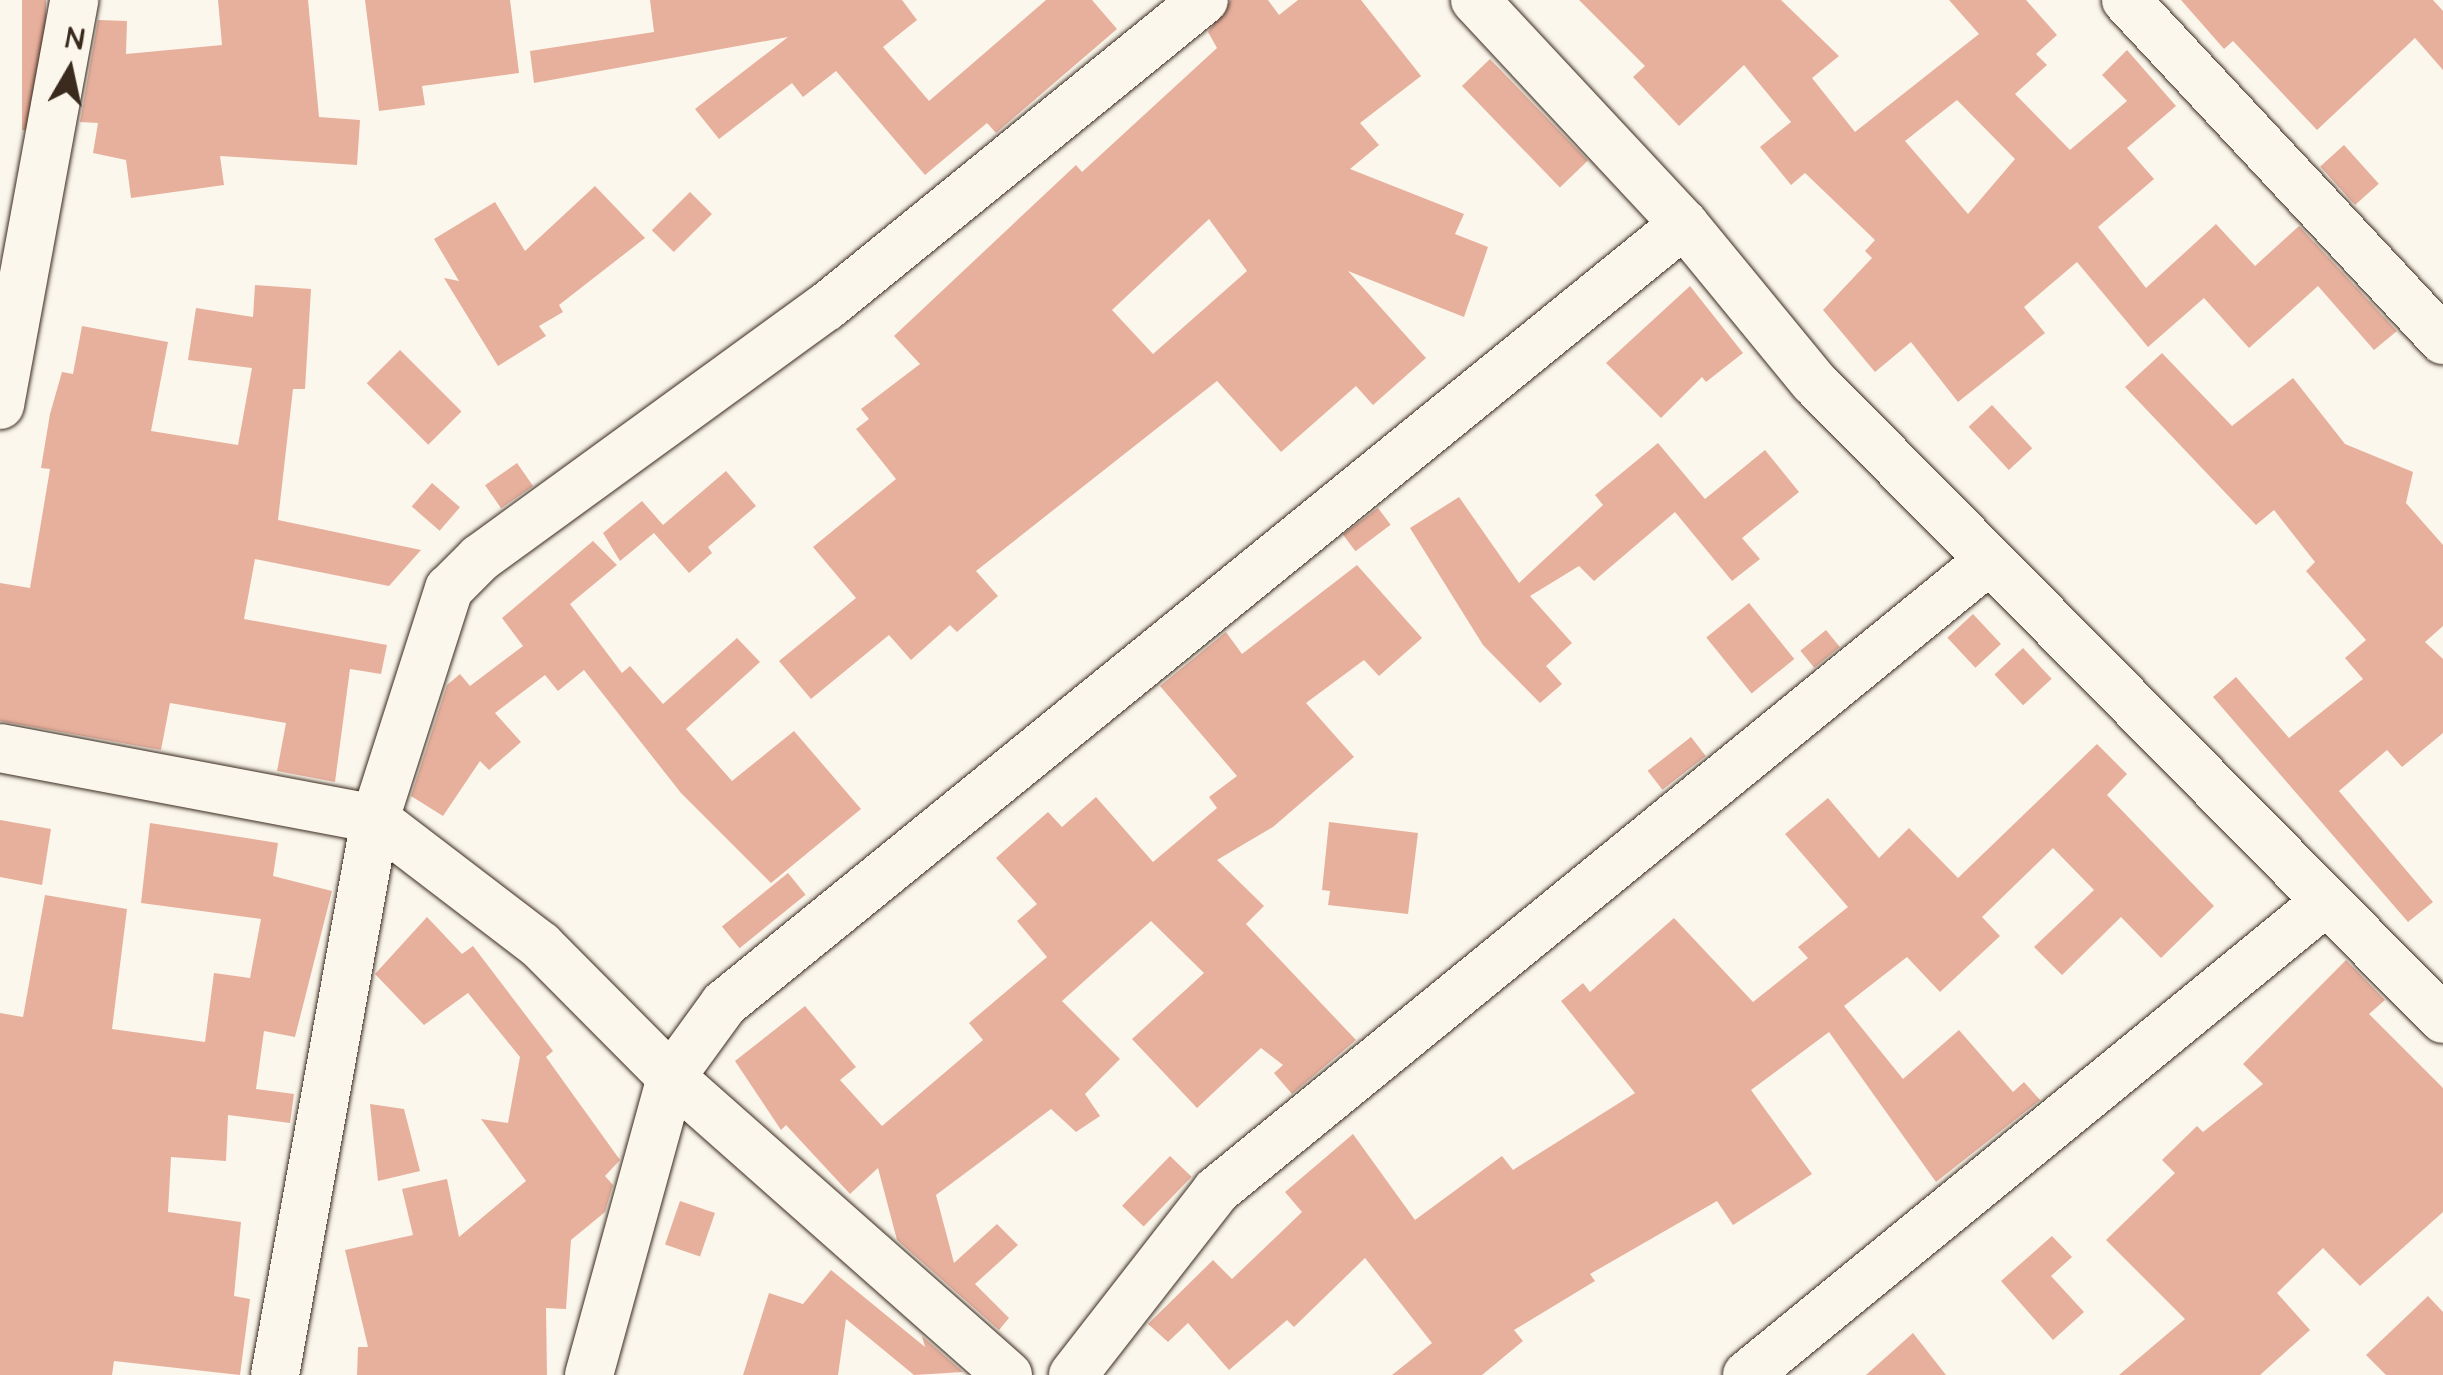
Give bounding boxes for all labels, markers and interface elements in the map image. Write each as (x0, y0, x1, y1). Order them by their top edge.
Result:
text: N (63, 19, 86, 61)
north arrow (20, 20, 120, 120)

